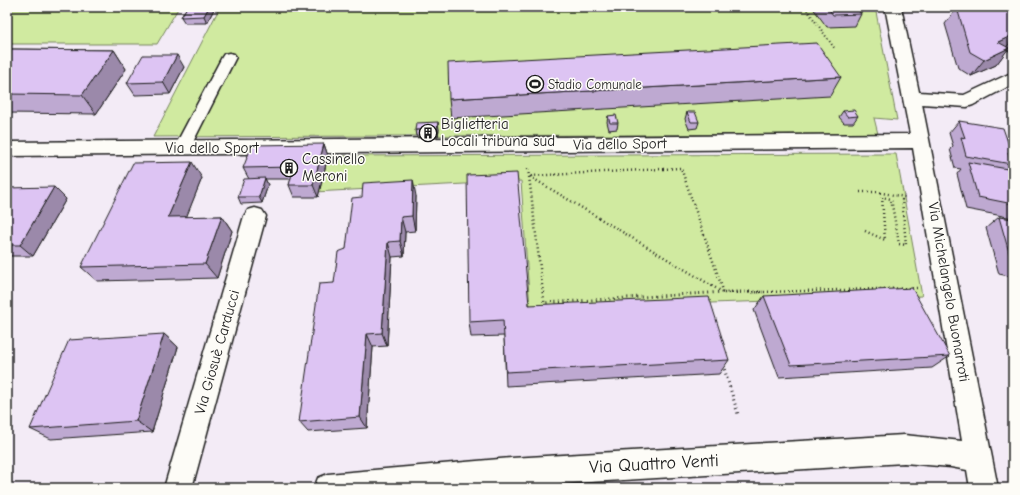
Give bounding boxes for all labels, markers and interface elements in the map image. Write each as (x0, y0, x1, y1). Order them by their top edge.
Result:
sports icon: Stadio Comunale (525, 74, 545, 94)
place label: Stadio Comunale (548, 77, 642, 92)
place label: Biglietteria Locali tribuna sud (441, 115, 555, 150)
building icon: Biglietteria Locali tribuna sud (418, 123, 438, 143)
street label: Via dello Sport (573, 134, 668, 154)
street label: Via dello Sport (165, 139, 260, 157)
place label: Cassinello Meroni (302, 150, 365, 185)
building icon: Cassinello Meroni (279, 158, 299, 178)
street label: Via Michelangelo Buonarroti (924, 201, 974, 383)
street label: Via Giosuè Carducci (191, 288, 243, 416)
street label: Via Quattro Venti (589, 450, 719, 478)

